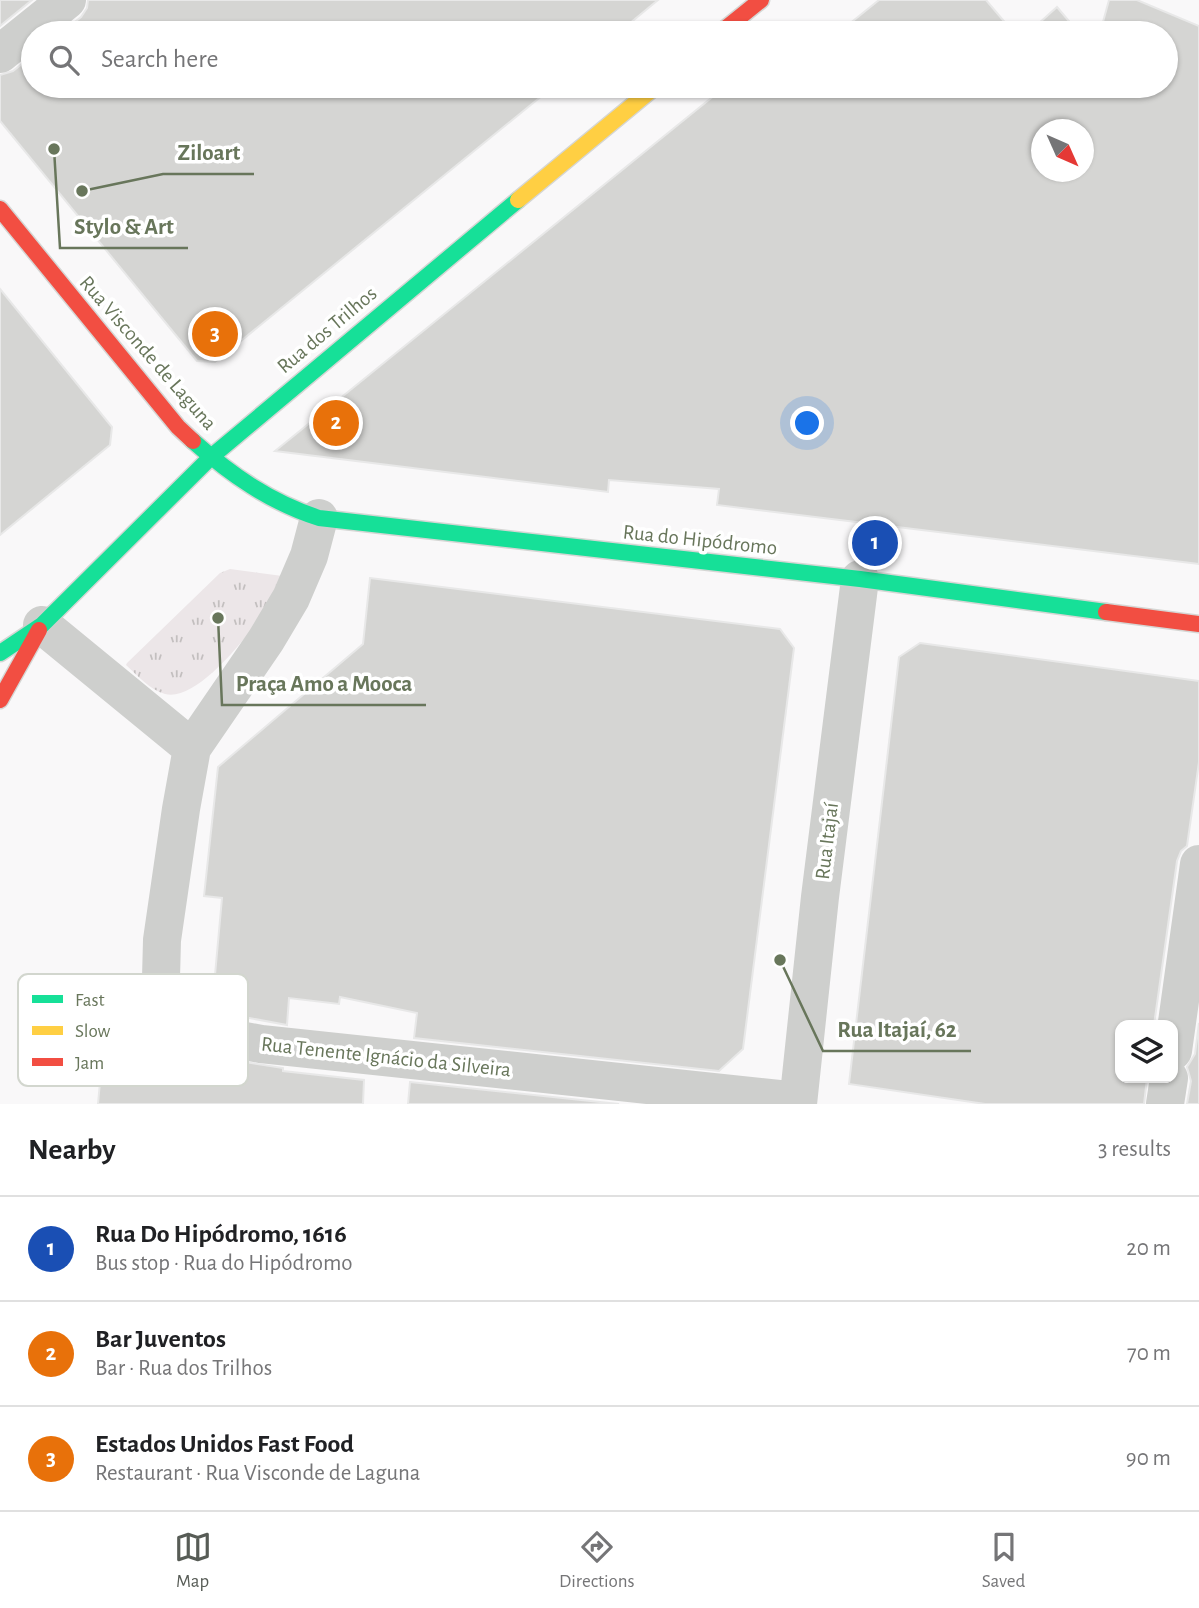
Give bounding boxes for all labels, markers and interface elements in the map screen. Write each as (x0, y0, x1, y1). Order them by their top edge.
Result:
search box (21, 21, 1178, 98)
icon: search (45, 41, 83, 79)
text: Search here (101, 46, 219, 72)
north arrow (1031, 119, 1094, 182)
callout: Ziloart (163, 130, 254, 174)
text: Ziloart (178, 142, 241, 165)
callout: Stylo & Art (60, 204, 188, 248)
text: Stylo & Art (74, 216, 174, 239)
street label: Rua Visconde de Laguna (76, 272, 221, 434)
street label: Rua dos Trilhos (273, 283, 381, 377)
pin: 3 (192, 308, 238, 360)
pin: 2 (313, 397, 359, 449)
your location (790, 406, 824, 440)
pin: 1 (852, 517, 898, 569)
street label: Rua do Hipódromo (622, 521, 778, 559)
callout: Praça Amo a Mooca (222, 661, 426, 705)
text: Praça Amo a Mooca (236, 673, 412, 696)
street label: Rua Itajaí (812, 800, 842, 881)
legend (18, 974, 248, 1086)
text: Fast (75, 991, 105, 1010)
callout: Rua Itajaí, 62 (823, 1007, 971, 1051)
text: Rua Itajaí, 62 (837, 1019, 957, 1042)
map controls (1115, 1020, 1178, 1083)
button: layers (1115, 1020, 1178, 1083)
text: Slow (75, 1022, 111, 1041)
street label: Rua Tenente Ignácio da Silveira (260, 1033, 512, 1081)
text: Jam (75, 1054, 104, 1073)
text: Nearby (28, 1135, 116, 1165)
text: 3 results (1098, 1138, 1171, 1161)
text: Rua Do Hipódromo, 1616 (95, 1221, 347, 1247)
text: 1 (47, 1237, 55, 1260)
text: 20 m (1126, 1237, 1171, 1260)
text: Bus stop · Rua do Hipódromo (95, 1252, 353, 1275)
text: Bar Juventos (95, 1326, 226, 1352)
text: 2 (46, 1342, 56, 1365)
text: 70 m (1127, 1342, 1171, 1365)
text: Bar · Rua dos Trilhos (95, 1357, 272, 1380)
text: Estados Unidos Fast Food (95, 1431, 354, 1457)
text: 3 (46, 1447, 56, 1470)
text: 90 m (1126, 1447, 1171, 1470)
text: Restaurant · Rua Visconde de Laguna (95, 1462, 420, 1485)
tab: Map (174, 1528, 212, 1593)
tab: Directions (559, 1528, 635, 1593)
tab: Saved (982, 1528, 1025, 1593)

